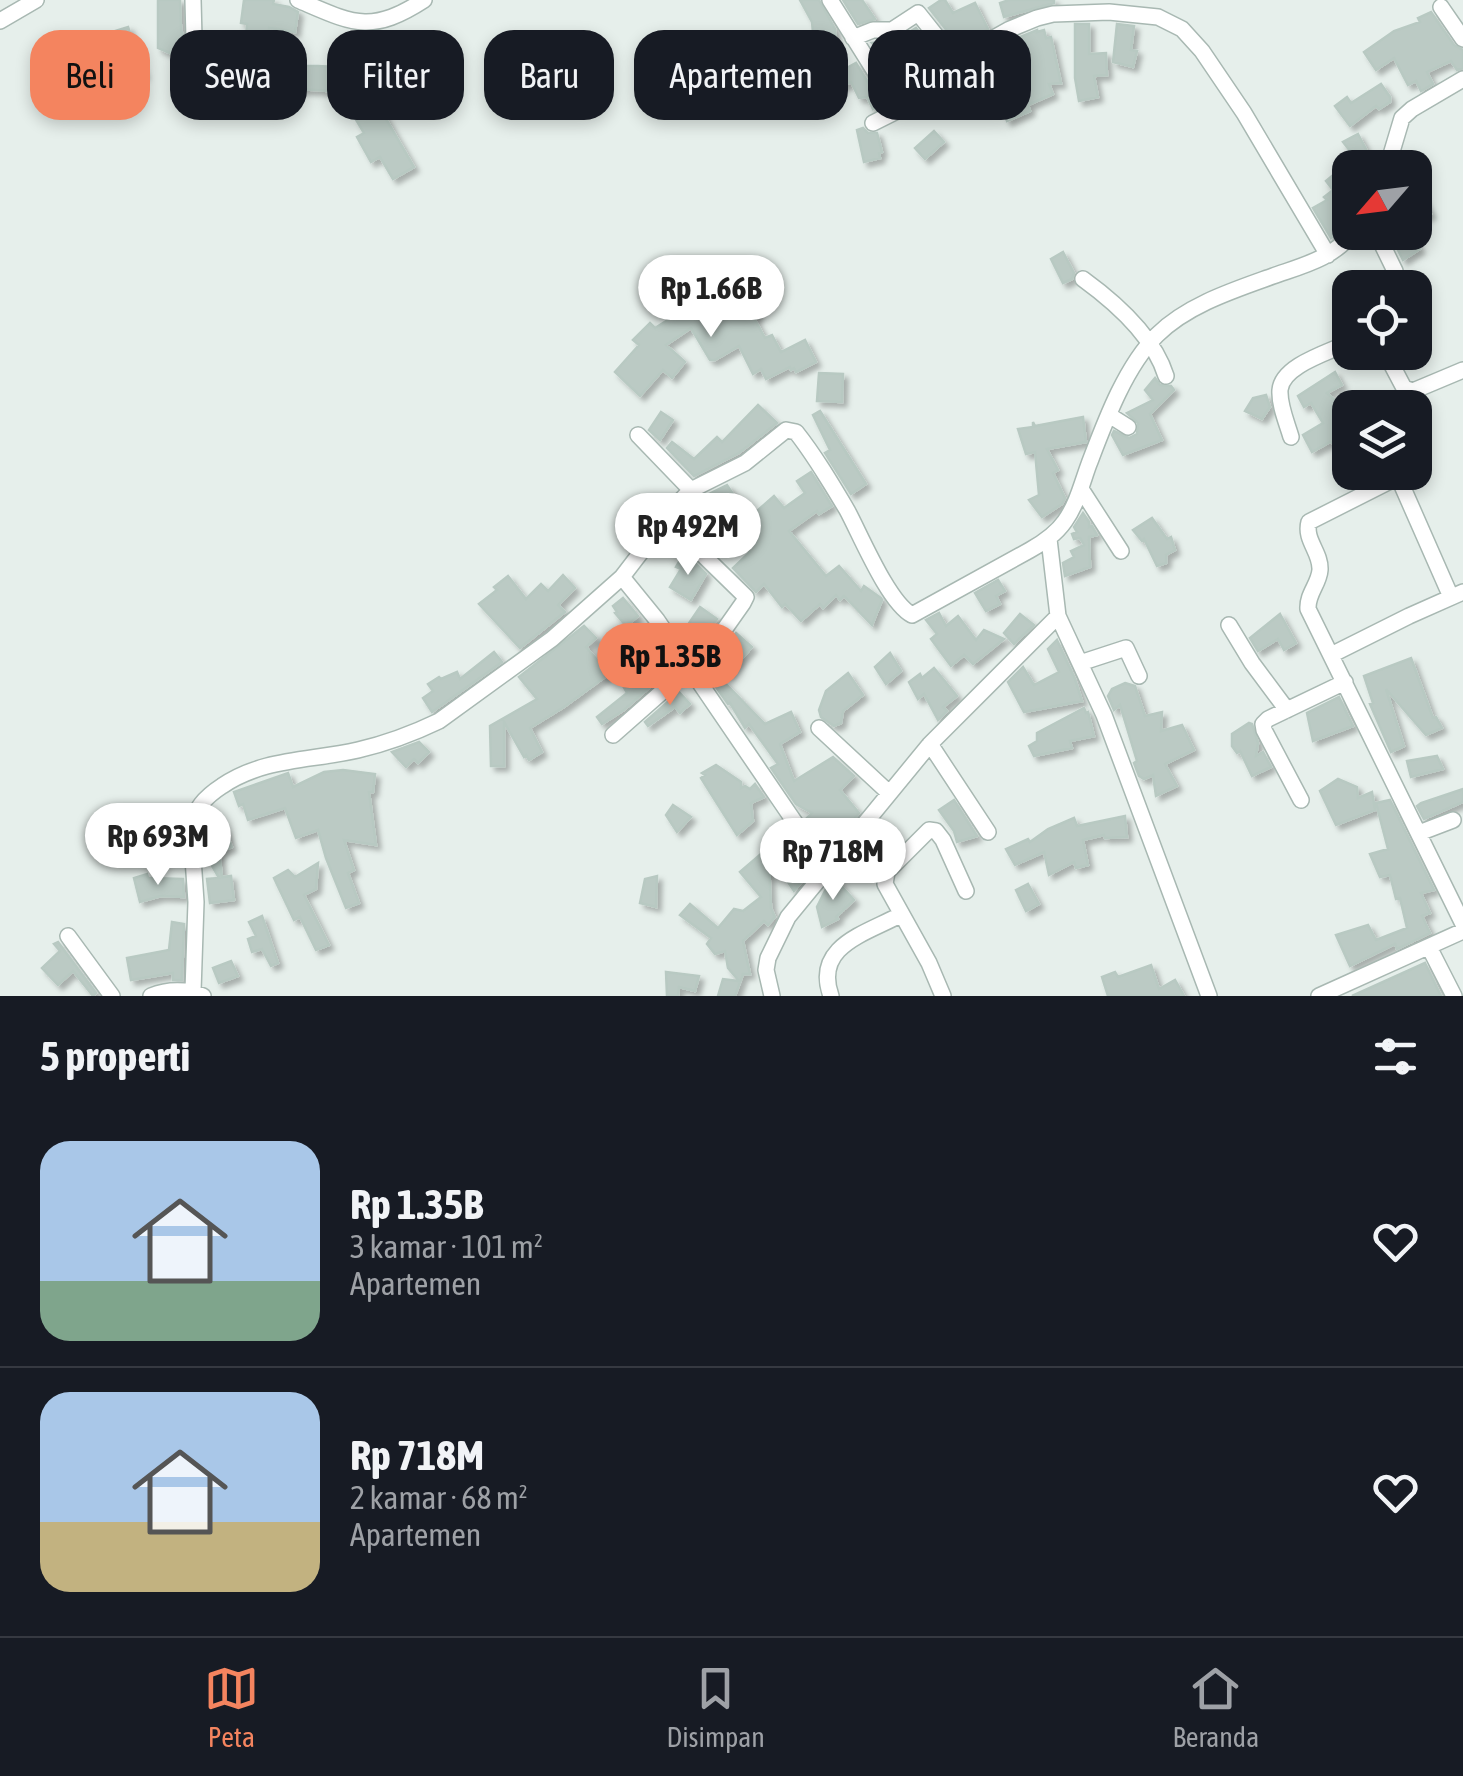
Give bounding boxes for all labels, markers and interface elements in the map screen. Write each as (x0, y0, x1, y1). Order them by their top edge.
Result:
chip: Beli (30, 30, 150, 120)
chip: Sewa (170, 30, 307, 120)
chip: Filter (327, 30, 464, 120)
chip: Baru (484, 30, 614, 120)
chip: Apartemen (634, 30, 848, 120)
chip: Rumah (868, 30, 1031, 120)
north arrow (1332, 150, 1432, 250)
map controls (1332, 150, 1432, 490)
pin: Rp 1.66B (608, 255, 814, 340)
text: Rp 1.66B (660, 269, 762, 306)
button: locate (1332, 270, 1432, 370)
button: layers (1332, 390, 1432, 490)
pin: Rp 492M (596, 493, 780, 578)
text: Rp 492M (637, 507, 739, 544)
pin: Rp 1.35B (567, 623, 773, 708)
text: Rp 1.35B (619, 637, 721, 674)
pin: Rp 693M (66, 803, 250, 888)
text: Rp 693M (107, 817, 209, 854)
pin: Rp 718M (741, 818, 925, 903)
text: Rp 718M (782, 832, 884, 869)
icon: filters (1368, 1029, 1423, 1084)
text: 5 properti (40, 1032, 190, 1080)
text: Rp 1.35B (350, 1180, 483, 1228)
icon: home (120, 1181, 240, 1301)
icon: heart (1368, 1214, 1423, 1269)
text: 3 kamar · 101 m² (350, 1228, 543, 1265)
text: Apartemen (350, 1265, 481, 1302)
text: Rp 718M (350, 1431, 484, 1479)
icon: home (120, 1432, 240, 1552)
icon: heart (1368, 1465, 1423, 1520)
text: 2 kamar · 68 m² (350, 1479, 528, 1516)
text: Apartemen (350, 1516, 481, 1553)
tab: Peta (204, 1661, 259, 1753)
tab: Disimpan (666, 1661, 765, 1753)
tab: Beranda (1173, 1661, 1259, 1753)

